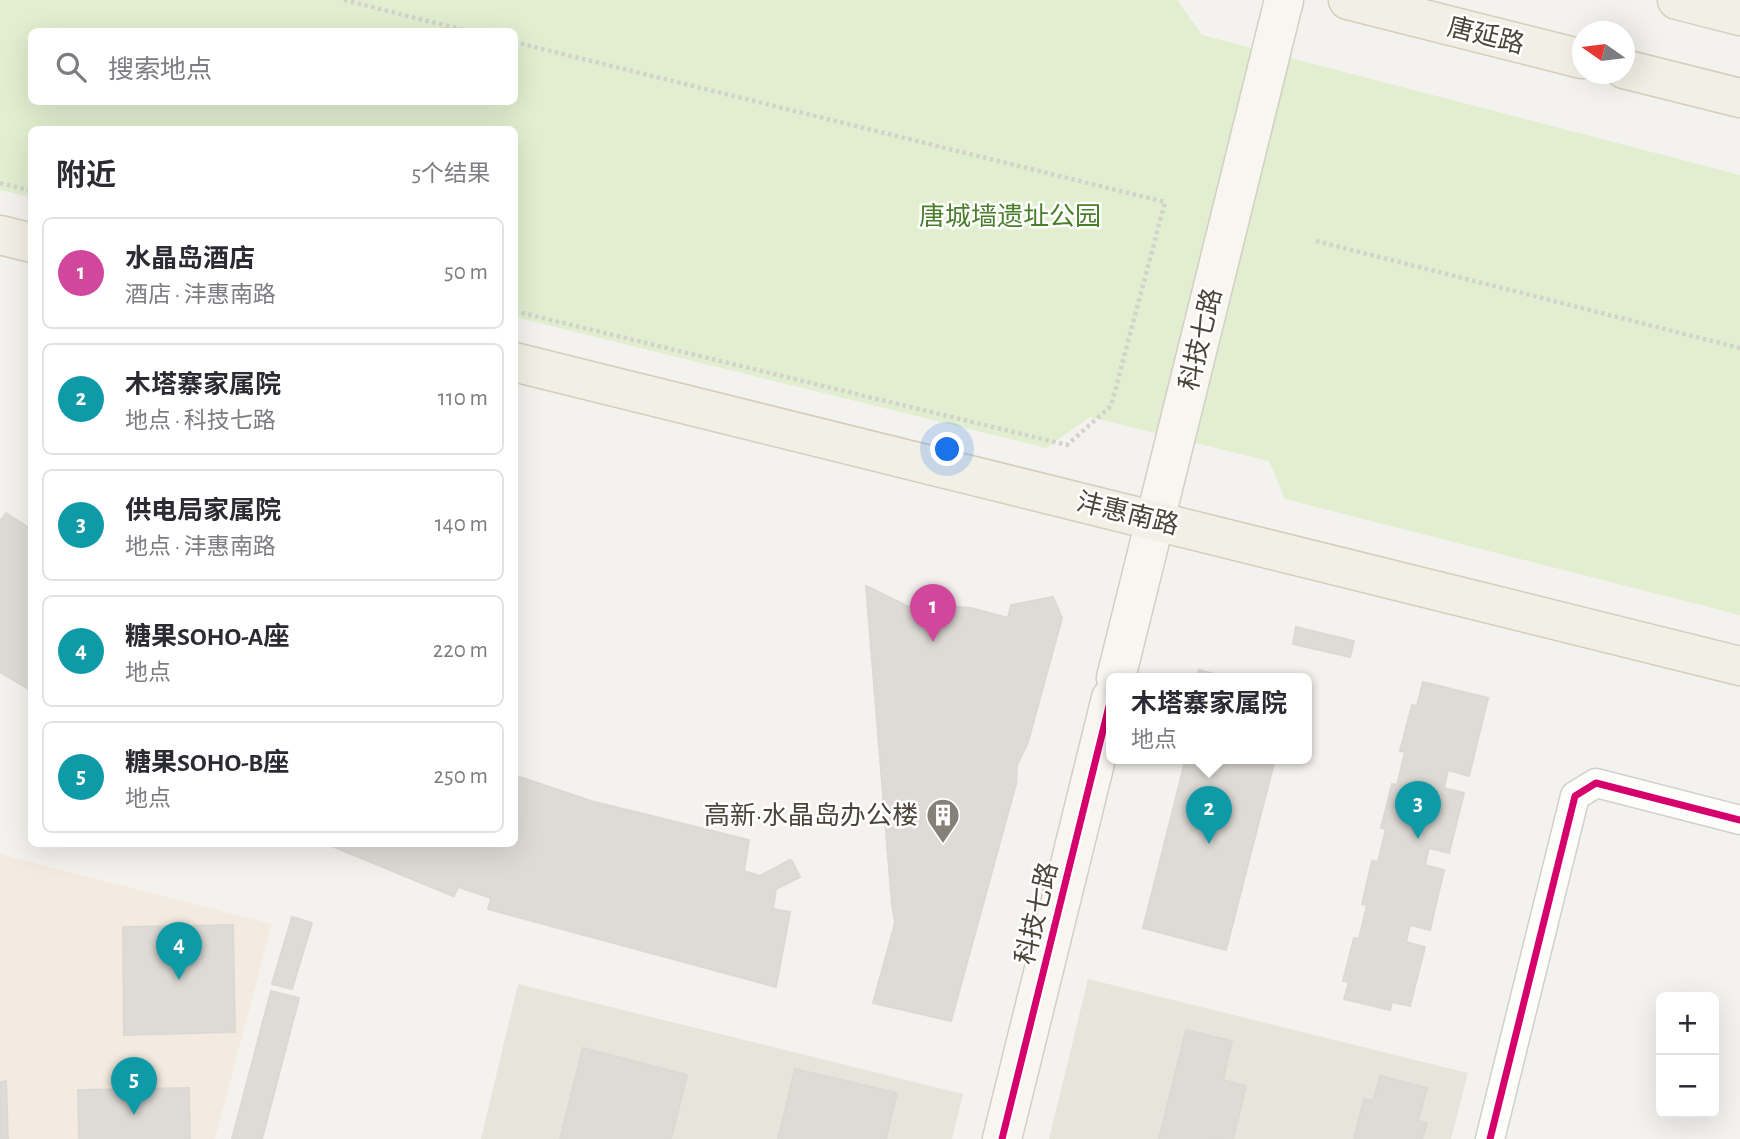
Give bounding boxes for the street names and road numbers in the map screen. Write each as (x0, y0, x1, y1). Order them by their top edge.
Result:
street label: 唐延路 (1445, 12, 1527, 58)
street label: 科技七路 (1175, 285, 1226, 393)
street label: 沣惠南路 (1074, 487, 1182, 539)
street label: 科技七路 (1011, 859, 1062, 967)

